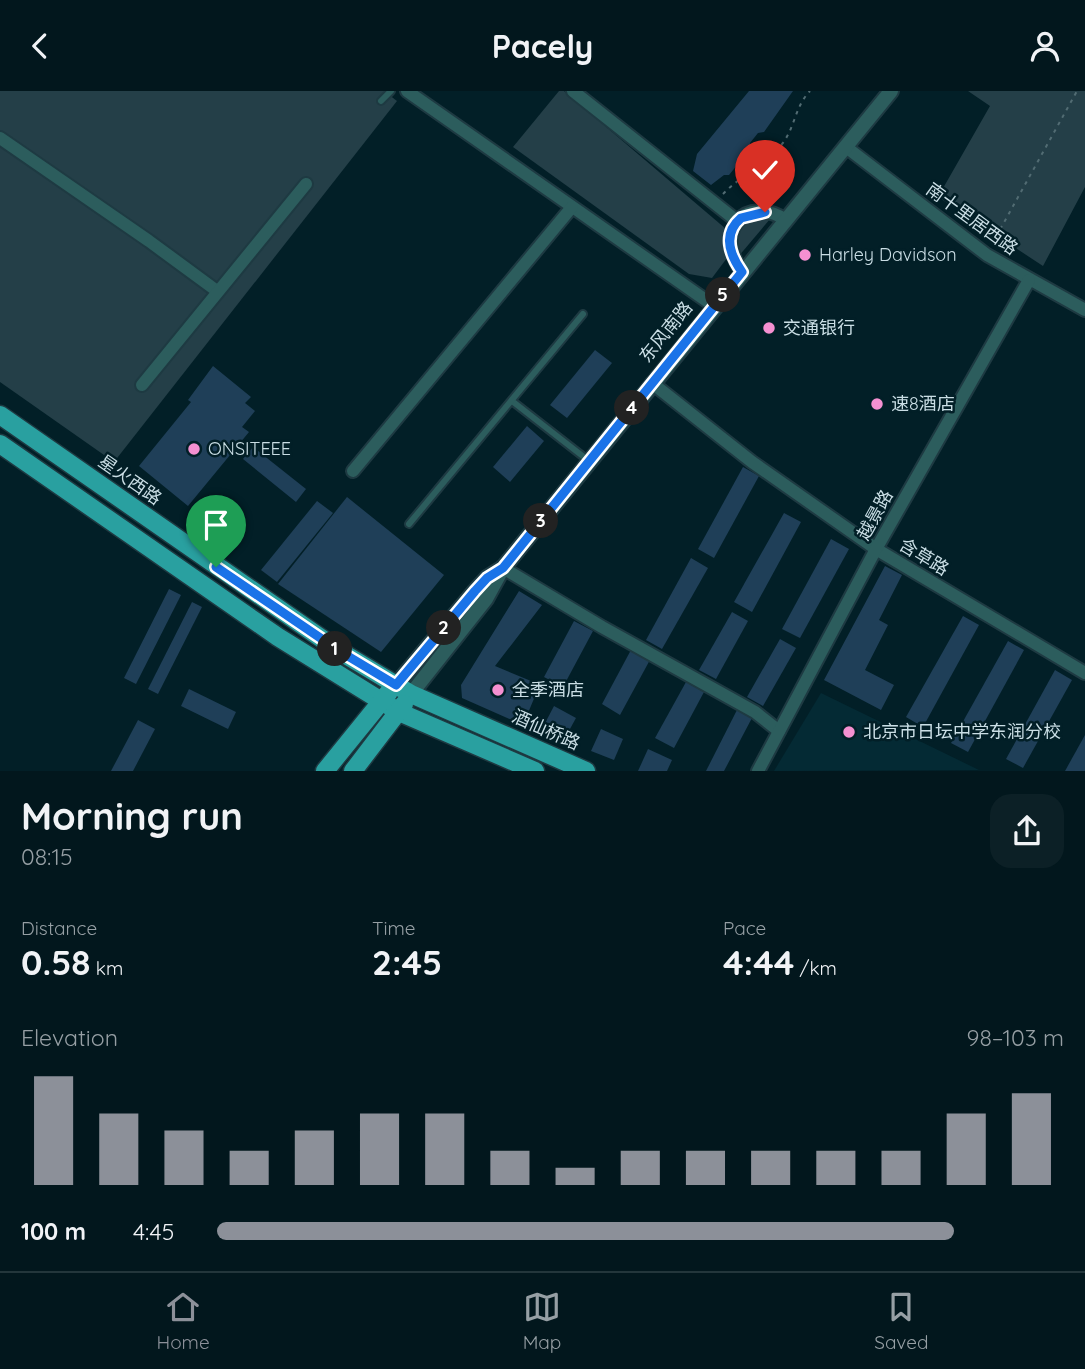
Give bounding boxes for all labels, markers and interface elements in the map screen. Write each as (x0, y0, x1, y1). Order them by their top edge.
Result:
text: Pacely (492, 26, 593, 66)
icon: back (21, 27, 59, 65)
icon: person (1026, 27, 1064, 65)
pin (735, 140, 795, 212)
icon: check (746, 151, 784, 189)
street label: 南十里居西路 (922, 178, 1023, 260)
place label: Harley Davidson (819, 243, 957, 266)
marker: Harley Davidson (797, 247, 813, 263)
pin: 5 (706, 277, 740, 313)
text: 5 (717, 282, 728, 306)
street label: 东风南路 (634, 296, 697, 367)
place label: 交通银行 (783, 316, 855, 339)
marker: 交通银行 (761, 320, 777, 336)
pin: 4 (614, 391, 650, 425)
place label: 速8酒店 (891, 392, 955, 415)
text: 4 (626, 395, 637, 419)
marker: 速8酒店 (869, 396, 885, 412)
place label: ONSITEEE (208, 437, 291, 460)
marker: ONSITEEE (186, 441, 202, 457)
street label: 星火西路 (94, 450, 166, 510)
street label: 越景路 (851, 486, 898, 544)
pin (186, 495, 246, 567)
pin: 3 (524, 503, 558, 539)
icon: arrive (197, 506, 235, 544)
text: 3 (535, 508, 546, 532)
street label: 含草路 (895, 533, 953, 580)
pin: 2 (426, 611, 462, 645)
text: 2 (438, 615, 449, 639)
pin: 1 (318, 631, 352, 667)
text: 1 (331, 636, 338, 660)
place label: 全季酒店 (512, 678, 584, 701)
marker: 全季酒店 (490, 682, 506, 698)
street label: 酒仙桥路 (509, 704, 584, 755)
place label: 北京市日坛中学东润分校 (863, 720, 1061, 743)
marker: 北京市日坛中学东润分校 (841, 724, 857, 740)
text: Morning run (21, 792, 243, 840)
button: share (990, 794, 1064, 868)
text: 08:15 (21, 842, 72, 871)
text: Distance (21, 916, 97, 940)
text: Time (372, 916, 416, 940)
text: Pace (723, 916, 766, 940)
text: 0.58 (21, 940, 91, 984)
text: 2:45 (372, 940, 442, 984)
text: 4:44 (723, 940, 794, 984)
text: km (91, 956, 123, 980)
text: /km (794, 956, 837, 980)
text: Elevation (21, 1023, 118, 1052)
text: 98–103 m (967, 1023, 1064, 1052)
text: 100 m (21, 1217, 86, 1246)
text: 4:45 (133, 1217, 174, 1246)
tab: Home (156, 1288, 210, 1354)
tab: Map (523, 1288, 561, 1354)
tab: Saved (874, 1288, 929, 1354)

